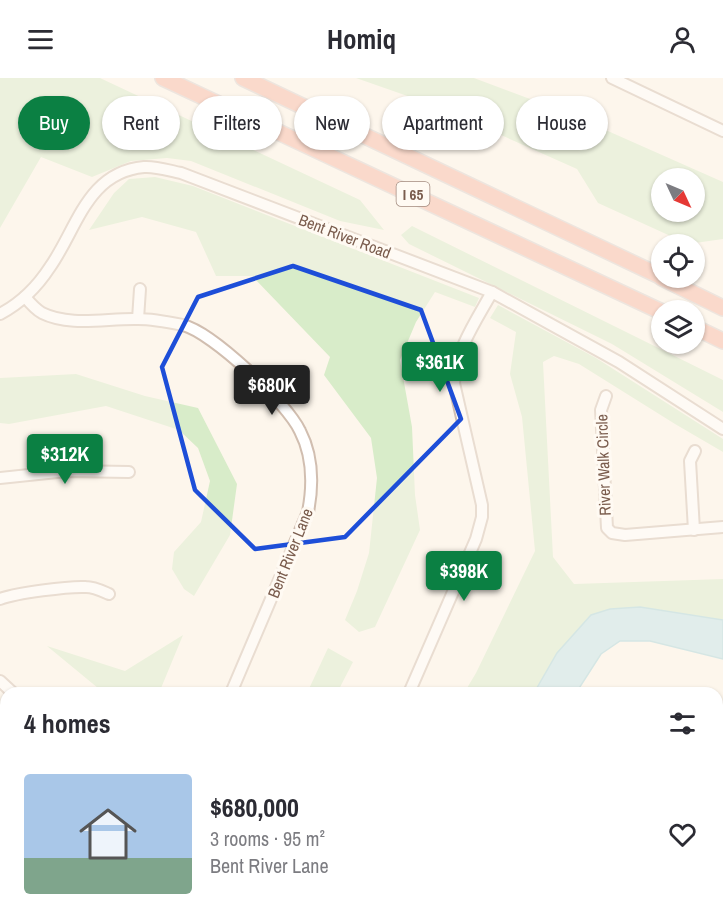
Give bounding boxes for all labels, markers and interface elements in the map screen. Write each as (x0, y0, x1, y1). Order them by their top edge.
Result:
text: Homiq (327, 21, 396, 57)
icon: menu (24, 23, 57, 56)
icon: person (666, 23, 699, 56)
chip: Buy (18, 96, 90, 150)
chip: Rent (102, 96, 180, 150)
chip: Filters (192, 96, 282, 150)
chip: New (294, 96, 370, 150)
chip: Apartment (382, 96, 504, 150)
chip: House (516, 96, 608, 150)
north arrow (651, 168, 705, 222)
map controls (651, 168, 705, 354)
road number: I 65 (396, 182, 430, 206)
street label: Bent River Road (296, 208, 394, 264)
button: locate (651, 234, 705, 288)
button: layers (651, 300, 705, 354)
pin: $361K (398, 342, 482, 393)
text: $361K (416, 348, 464, 375)
pin: $680K (230, 365, 314, 416)
text: $680K (248, 371, 296, 398)
street label: River Walk Circle (590, 414, 616, 516)
pin: $312K (23, 434, 107, 485)
text: $312K (41, 440, 89, 467)
street label: Bent River Lane (262, 505, 318, 601)
pin: $398K (422, 551, 506, 602)
text: $398K (440, 557, 488, 584)
text: 4 homes (24, 706, 111, 741)
icon: filters (666, 707, 699, 740)
text: $680,000 (210, 790, 299, 825)
icon: home (72, 798, 144, 870)
icon: heart (666, 818, 699, 851)
text: 3 rooms · 95 m² (210, 825, 325, 852)
text: Bent River Lane (210, 852, 329, 879)

